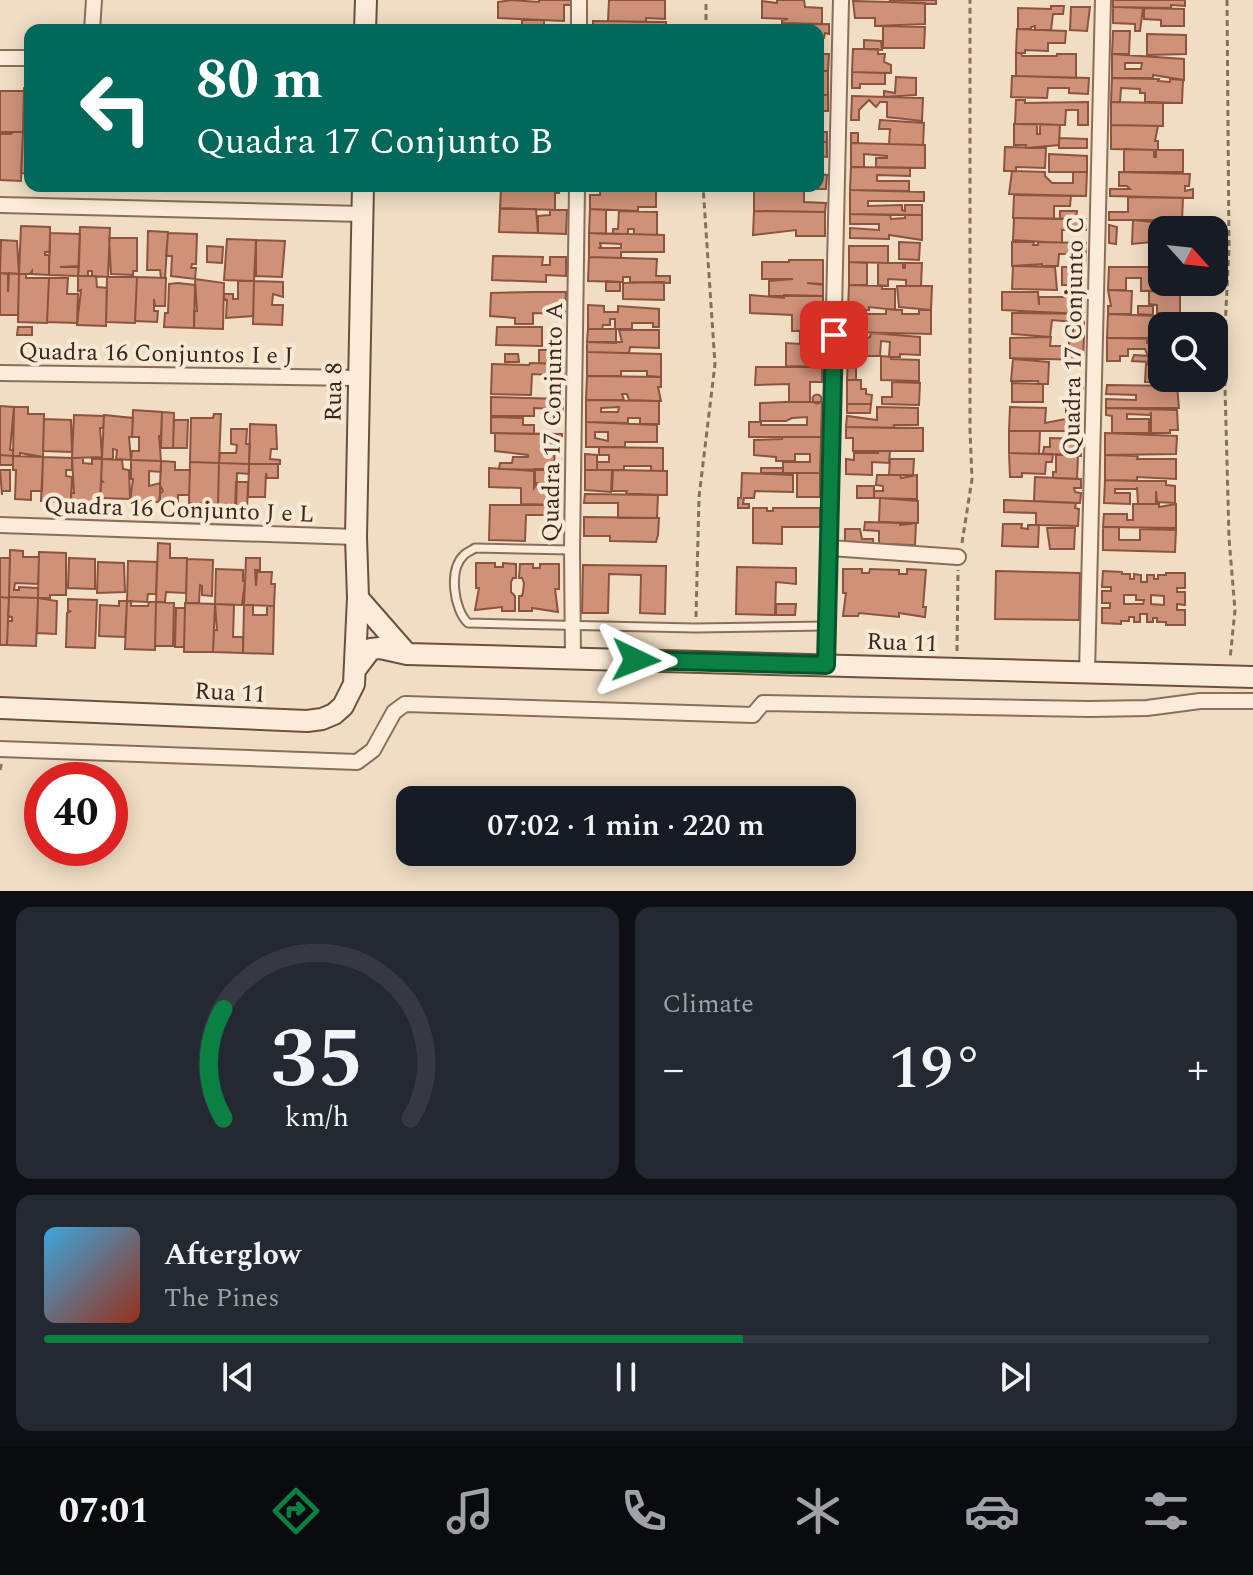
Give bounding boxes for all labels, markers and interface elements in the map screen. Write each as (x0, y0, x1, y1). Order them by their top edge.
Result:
text: 80 m (196, 38, 323, 123)
icon: left (64, 56, 168, 160)
text: Quadra 17 Conjunto B (196, 115, 553, 170)
street label: Quadra 17 Conjunto C (1054, 216, 1094, 456)
north arrow (1148, 216, 1228, 296)
map controls (1148, 216, 1228, 392)
pin (800, 301, 868, 369)
street label: Quadra 17 Conjunto A (533, 302, 573, 542)
button: search (1148, 312, 1228, 392)
icon: arrive (812, 313, 856, 357)
street label: Quadra 16 Conjuntos I e J (18, 334, 294, 374)
street label: Rua 8 (315, 362, 353, 422)
street label: Quadra 16 Conjunto J e L (43, 487, 315, 533)
position arrow (594, 618, 678, 702)
street label: Rua 11 (866, 624, 938, 662)
street label: Rua 11 (194, 673, 266, 713)
speed limit sign: 40 (24, 762, 128, 866)
text: 07:02 · 1 min · 220 m (487, 803, 765, 849)
text: Climate (663, 984, 754, 1024)
text: 35 (271, 997, 364, 1124)
text: 19° (889, 1023, 983, 1115)
text: − (663, 1036, 685, 1103)
text: + (1187, 1036, 1209, 1103)
text: km/h (285, 1096, 349, 1139)
text: Afterglow (164, 1232, 301, 1278)
text: The Pines (164, 1278, 279, 1318)
icon: previous (216, 1355, 260, 1399)
icon: pause (604, 1355, 648, 1399)
icon: next (993, 1355, 1037, 1399)
icon: directions (268, 1483, 324, 1539)
icon: music (442, 1483, 498, 1539)
icon: phone (616, 1483, 672, 1539)
icon: climate (790, 1483, 846, 1539)
icon: car (964, 1483, 1020, 1539)
icon: filters (1138, 1483, 1194, 1539)
text: 07:01 (59, 1484, 149, 1539)

